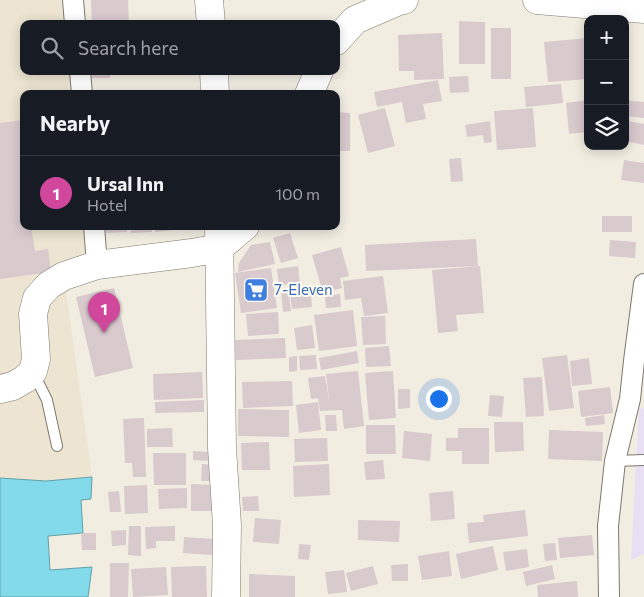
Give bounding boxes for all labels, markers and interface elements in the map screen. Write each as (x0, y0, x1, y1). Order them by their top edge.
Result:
map controls (584, 15, 629, 150)
button: + (584, 15, 629, 60)
search box (20, 20, 340, 75)
icon: search (38, 34, 66, 62)
text: Search here (78, 36, 178, 59)
button: − (584, 60, 629, 105)
button: layers (584, 105, 629, 150)
text: Nearby (40, 110, 110, 135)
text: Ursal Inn (87, 172, 164, 195)
text: 1 (52, 184, 60, 203)
text: 100 m (275, 184, 320, 203)
text: Hotel (87, 195, 127, 214)
supermarket icon: 7-Eleven (243, 277, 269, 303)
place label: 7-Eleven (274, 280, 333, 298)
pin: 1 (88, 292, 120, 333)
your location (426, 386, 452, 412)

